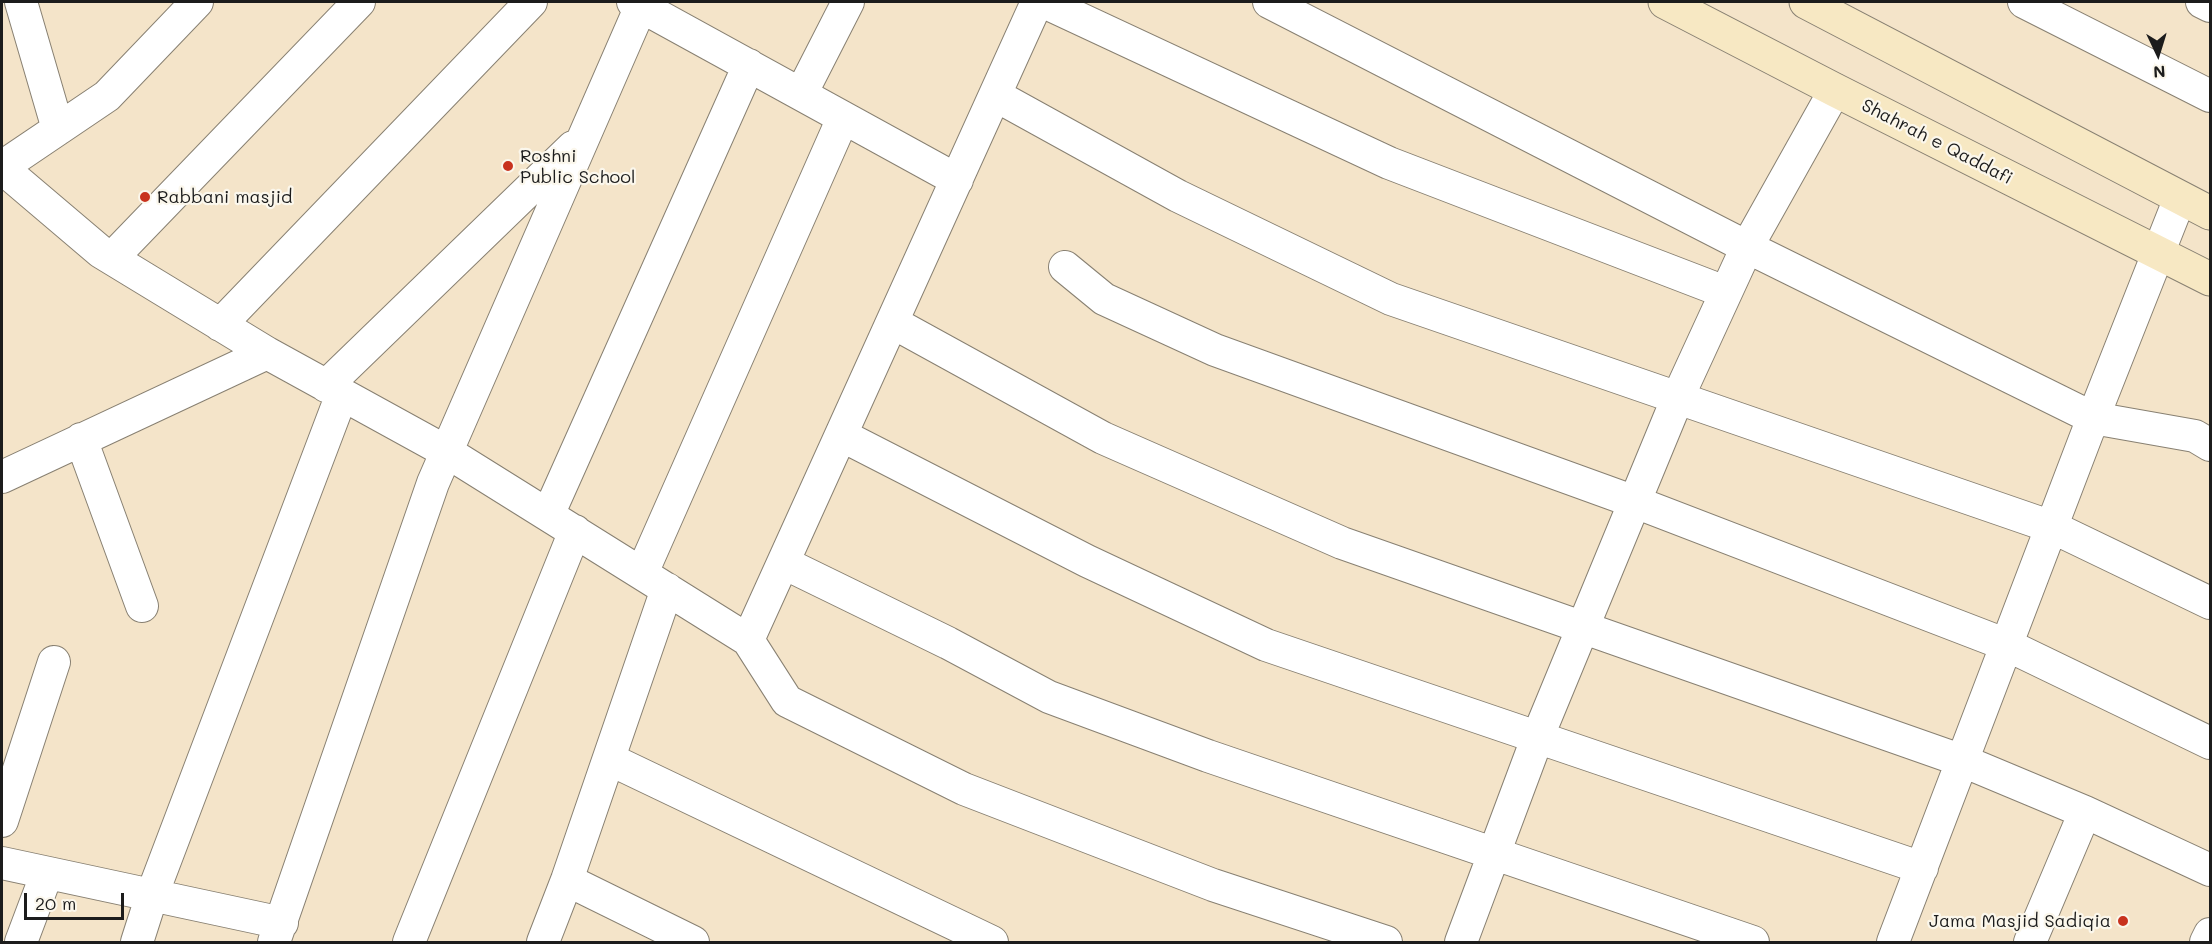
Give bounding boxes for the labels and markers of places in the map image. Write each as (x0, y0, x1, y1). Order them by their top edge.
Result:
place label: Roshni Public School (520, 145, 635, 188)
marker: Roshni Public School (501, 159, 515, 173)
place label: Rabbani masjid (157, 186, 292, 208)
marker: Rabbani masjid (138, 190, 152, 204)
place label: Jama Masjid Sadiqia (1929, 910, 2111, 932)
marker: Jama Masjid Sadiqia (2116, 914, 2130, 928)

